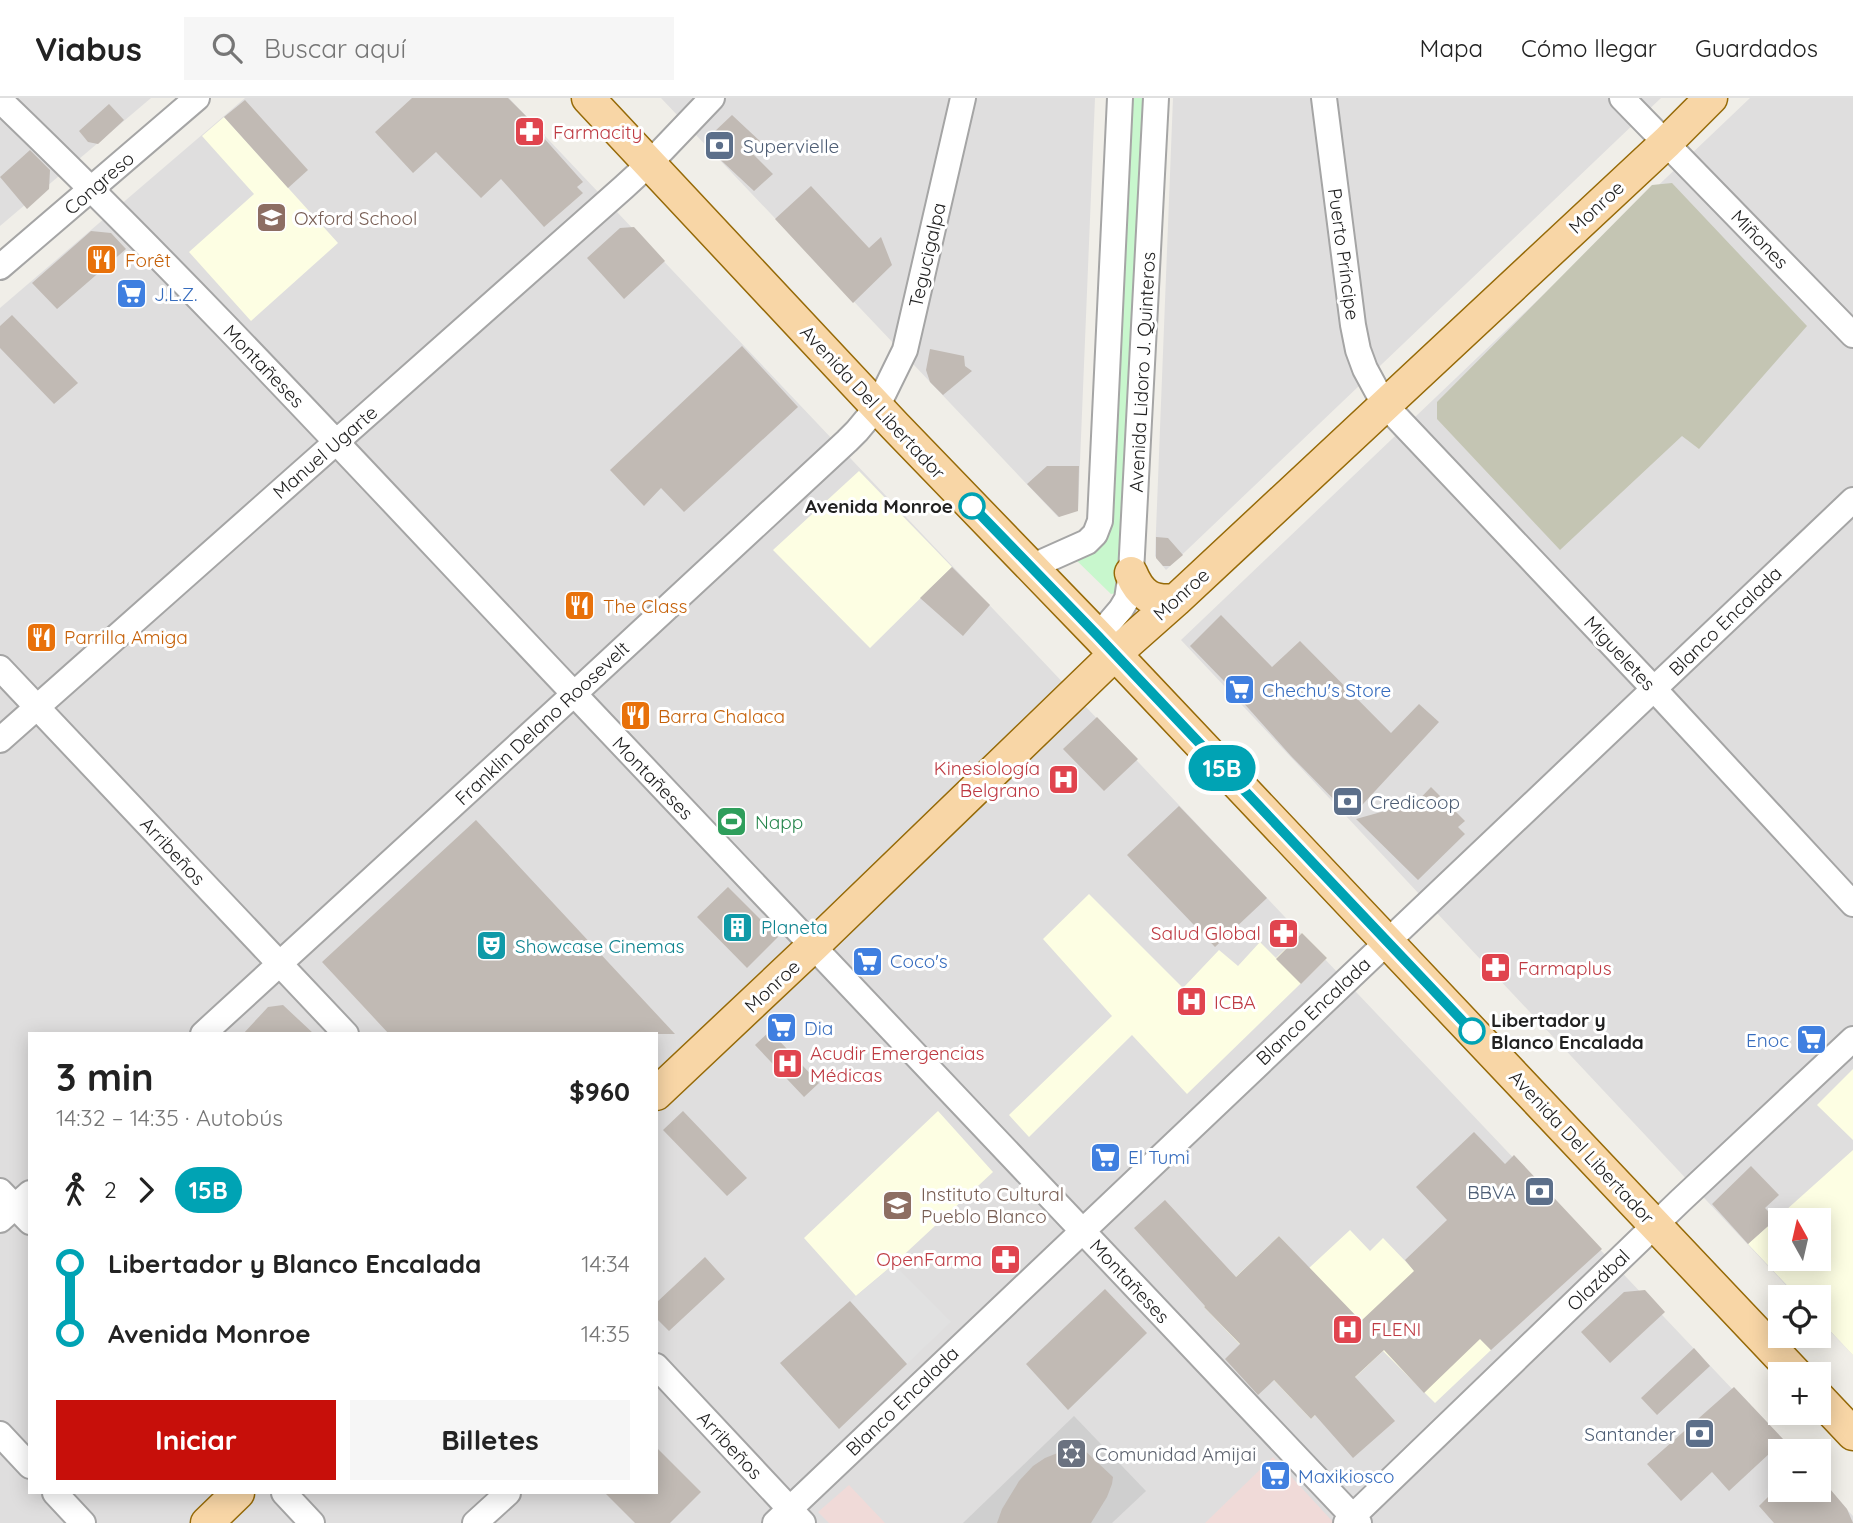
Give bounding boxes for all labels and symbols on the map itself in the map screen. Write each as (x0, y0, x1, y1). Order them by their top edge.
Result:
pharmacy icon: Farmacity (513, 115, 547, 149)
place label: Farmacity (553, 120, 642, 144)
bank icon: Supervielle (703, 129, 737, 163)
place label: Supervielle (743, 134, 839, 158)
street label: Congreso (59, 146, 139, 220)
street label: Monroe (1563, 175, 1629, 239)
street label: Puerto Príncipe (1323, 187, 1365, 321)
street label: Tegucigalpa (903, 200, 951, 310)
school or university icon: Oxford School (254, 201, 288, 235)
street label: Miñones (1726, 204, 1794, 274)
place label: Oxford School (294, 206, 417, 230)
restaurant icon: Forêt (85, 243, 119, 277)
place label: Forêt (125, 248, 171, 272)
street label: Avenida Lidoro J. Quinteros (1124, 251, 1160, 493)
supermarket icon: J.L.Z. (114, 277, 148, 311)
place label: J.L.Z. (154, 282, 198, 306)
street label: Montañeses (218, 319, 310, 413)
street label: Avenida Del Libertador (795, 320, 951, 484)
street label: Manuel Ugarte (268, 400, 382, 504)
marker: Avenida Monroe (959, 493, 985, 519)
place label: Avenida Monroe (805, 494, 953, 518)
street label: Blanco Encalada (1664, 561, 1786, 681)
street label: Monroe (1148, 563, 1214, 625)
restaurant icon: The Class (563, 589, 597, 623)
place label: The Class (603, 594, 687, 618)
street label: Migueletes (1579, 610, 1661, 696)
restaurant icon: Parrilla Amiga (24, 620, 58, 654)
place label: Parrilla Amiga (64, 625, 188, 649)
street label: Franklin Delano Roosevelt (450, 636, 634, 810)
supermarket icon: Chechu's Store (1222, 673, 1256, 707)
place label: Chechu's Store (1262, 678, 1391, 702)
restaurant icon: Barra Chalaca (618, 699, 652, 733)
place label: Barra Chalaca (658, 704, 785, 728)
street label: Montañeses (607, 731, 699, 825)
line badge: 15B (1182, 745, 1262, 791)
place label: Kinesiología Belgrano (934, 756, 1040, 802)
hospital icon: Kinesiología Belgrano (1046, 762, 1080, 796)
bank icon: Credicoop (1330, 785, 1364, 819)
place label: Credicoop (1370, 790, 1460, 814)
sports icon: Napp (715, 805, 749, 839)
place label: Napp (755, 810, 803, 834)
street label: Arribeños (135, 812, 211, 890)
building icon: Planeta (721, 910, 755, 944)
place label: Planeta (761, 915, 828, 939)
pharmacy icon: Salud Global (1267, 916, 1301, 950)
place label: Salud Global (1151, 921, 1261, 945)
theatre icon: Showcase Cinemas (475, 929, 509, 963)
place label: Showcase Cinemas (515, 934, 684, 958)
supermarket icon: Coco's (850, 944, 884, 978)
place label: Coco's (890, 949, 948, 973)
pharmacy icon: Farmaplus (1478, 951, 1512, 985)
street label: Blanco Encalada (1251, 952, 1375, 1070)
street label: Monroe (739, 954, 805, 1018)
place label: Farmaplus (1518, 956, 1612, 980)
hospital icon: ICBA (1174, 985, 1208, 1019)
place label: ICBA (1214, 990, 1256, 1014)
place label: Libertador y Blanco Encalada (1491, 1008, 1644, 1054)
supermarket icon: Dia (764, 1011, 798, 1045)
place label: Dia (804, 1016, 833, 1040)
marker: Libertador y Blanco Encalada (1459, 1018, 1485, 1044)
supermarket icon: Enoc (1795, 1023, 1829, 1057)
place label: Enoc (1746, 1028, 1789, 1052)
place label: Acudir Emergencias Médicas (810, 1041, 985, 1087)
hospital icon: Acudir Emergencias Médicas (770, 1047, 804, 1081)
street label: Avenida Del Libertador (1504, 1065, 1660, 1229)
supermarket icon: El Tumi (1088, 1140, 1122, 1174)
place label: El Tumi (1128, 1145, 1190, 1169)
bank icon: BBVA (1522, 1175, 1556, 1209)
place label: BBVA (1467, 1180, 1516, 1204)
place label: Instituto Cultural Pueblo Blanco (921, 1182, 1064, 1228)
school or university icon: Instituto Cultural Pueblo Blanco (881, 1188, 915, 1222)
north arrow (1768, 1208, 1830, 1270)
street label: Montañeses (1085, 1234, 1175, 1328)
pharmacy icon: OpenFarma (988, 1242, 1022, 1276)
street label: Olazábal (1561, 1244, 1635, 1316)
place label: OpenFarma (876, 1247, 982, 1271)
hospital icon: FLENI (1331, 1312, 1365, 1346)
place label: FLENI (1371, 1317, 1421, 1341)
street label: Blanco Encalada (841, 1341, 963, 1461)
street label: Arribeños (692, 1406, 768, 1484)
bank icon: Santander (1682, 1417, 1716, 1451)
place label: Santander (1584, 1422, 1677, 1446)
synagogue icon: Comunidad Amijai (1055, 1437, 1089, 1471)
place label: Comunidad Amijai (1095, 1442, 1256, 1466)
supermarket icon: Maxikiosco (1258, 1459, 1292, 1493)
place label: Maxikiosco (1298, 1464, 1394, 1488)

